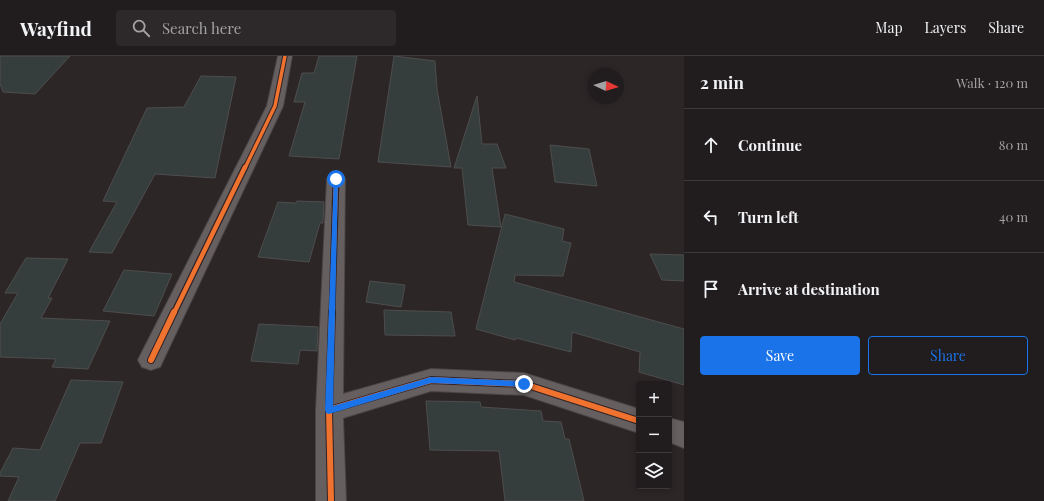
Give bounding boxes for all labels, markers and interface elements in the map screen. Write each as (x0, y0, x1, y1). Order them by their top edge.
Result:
search box (116, 10, 396, 46)
text: Wayfind (20, 15, 92, 41)
icon: search (130, 17, 152, 39)
text: Search here (162, 18, 241, 38)
text: Map (875, 18, 903, 37)
text: Layers (925, 18, 966, 37)
text: Share (988, 18, 1024, 37)
north arrow (588, 68, 624, 104)
text: 2 min (700, 71, 744, 93)
text: Walk · 120 m (956, 74, 1028, 91)
icon: ahead (700, 134, 722, 156)
text: Continue (738, 135, 802, 155)
text: 80 m (999, 136, 1028, 153)
route start (327, 170, 345, 188)
icon: left (700, 206, 722, 228)
text: Turn left (738, 207, 799, 227)
text: 40 m (999, 208, 1028, 225)
icon: arrive (700, 278, 722, 300)
text: Arrive at destination (738, 279, 880, 299)
button: Save (700, 336, 860, 375)
button: Share (868, 336, 1028, 375)
route end (515, 375, 533, 393)
map controls (636, 381, 672, 489)
button: + (636, 381, 672, 417)
button: − (636, 417, 672, 453)
button: layers (636, 453, 672, 489)

